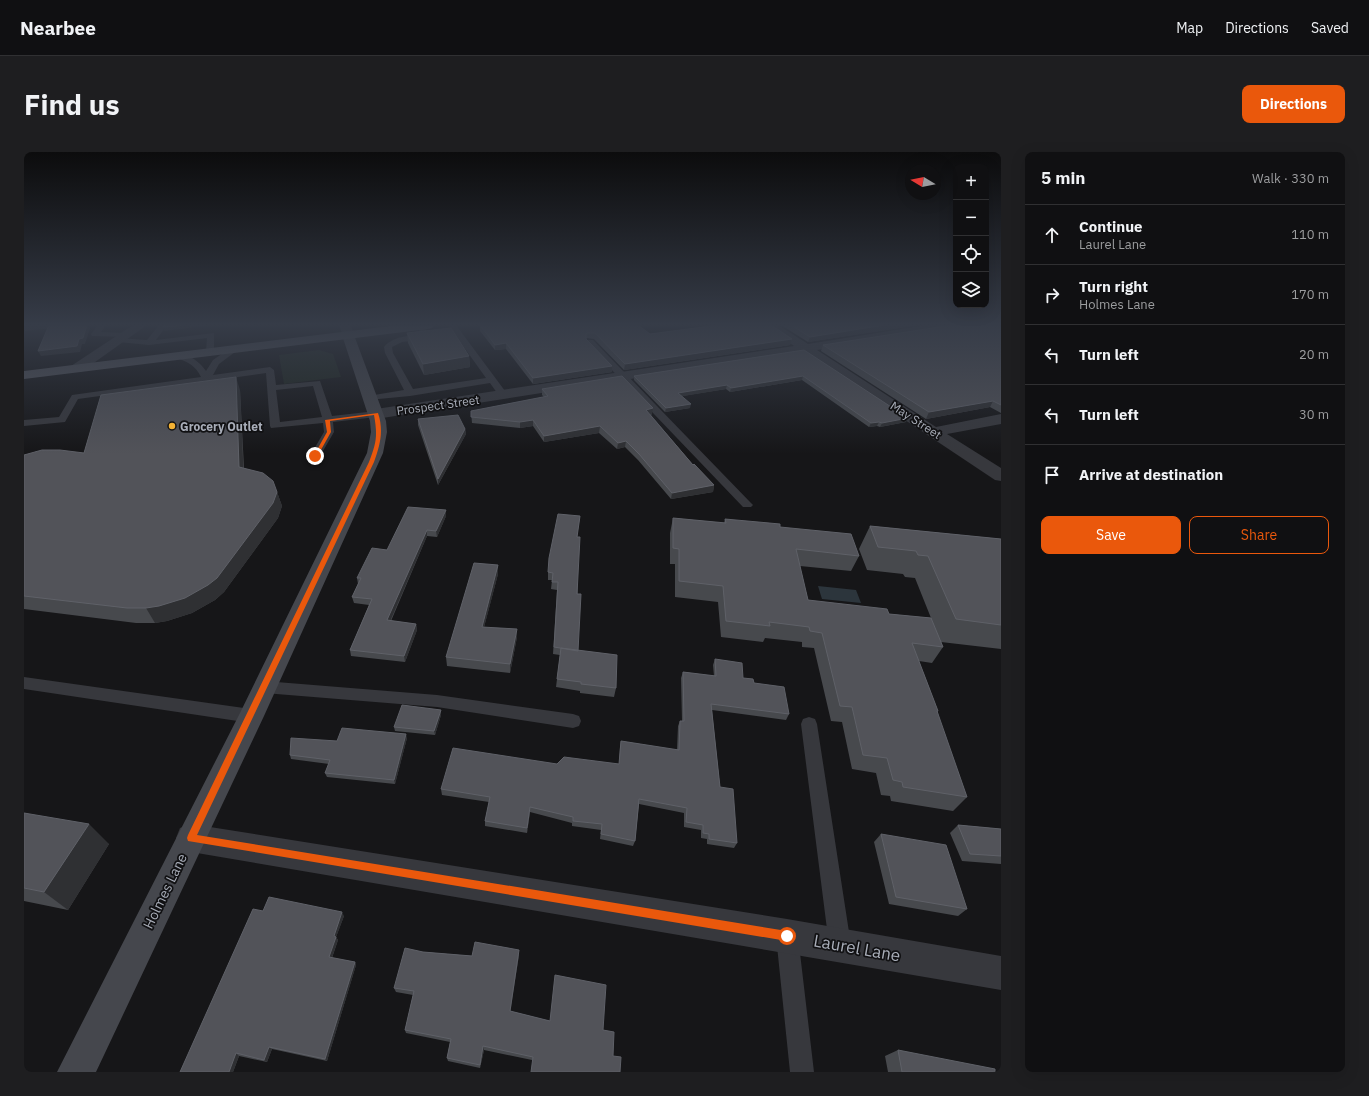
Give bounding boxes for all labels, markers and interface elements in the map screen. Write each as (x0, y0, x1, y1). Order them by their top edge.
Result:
text: Nearbee (20, 16, 96, 40)
text: Map (1176, 19, 1203, 37)
text: Directions (1225, 19, 1289, 37)
text: Saved (1311, 19, 1349, 37)
button: Directions (1242, 85, 1345, 123)
text: Find us (24, 86, 120, 123)
north arrow (905, 164, 941, 200)
map controls (953, 164, 989, 308)
button: + (953, 164, 989, 200)
text: 5 min (1041, 167, 1085, 189)
text: Walk · 330 m (1252, 170, 1329, 187)
button: − (953, 200, 989, 236)
text: Continue (1079, 217, 1143, 236)
icon: ahead (1041, 224, 1063, 246)
text: 110 m (1291, 226, 1329, 243)
button: locate (953, 236, 989, 272)
text: Laurel Lane (1079, 236, 1146, 253)
button: layers (953, 272, 989, 308)
text: Turn right (1079, 277, 1148, 296)
icon: right (1041, 284, 1063, 306)
text: 170 m (1291, 286, 1329, 303)
text: Holmes Lane (1079, 296, 1155, 313)
icon: left (1041, 344, 1063, 366)
text: Turn left (1079, 345, 1139, 364)
text: 20 m (1299, 346, 1329, 363)
street label: Prospect Street (396, 392, 480, 418)
street label: May Street (888, 398, 944, 442)
icon: left (1041, 404, 1063, 426)
text: Turn left (1079, 405, 1139, 424)
text: 30 m (1299, 406, 1329, 423)
place label: Grocery Outlet (180, 419, 263, 434)
marker: Grocery Outlet (167, 421, 177, 431)
route end (306, 447, 324, 465)
icon: arrive (1041, 464, 1063, 486)
text: Arrive at destination (1079, 465, 1223, 484)
button: Save (1041, 516, 1181, 554)
button: Share (1189, 516, 1329, 554)
street label: Holmes Lane (139, 850, 191, 932)
route start (778, 927, 796, 945)
street label: Laurel Lane (812, 930, 902, 966)

